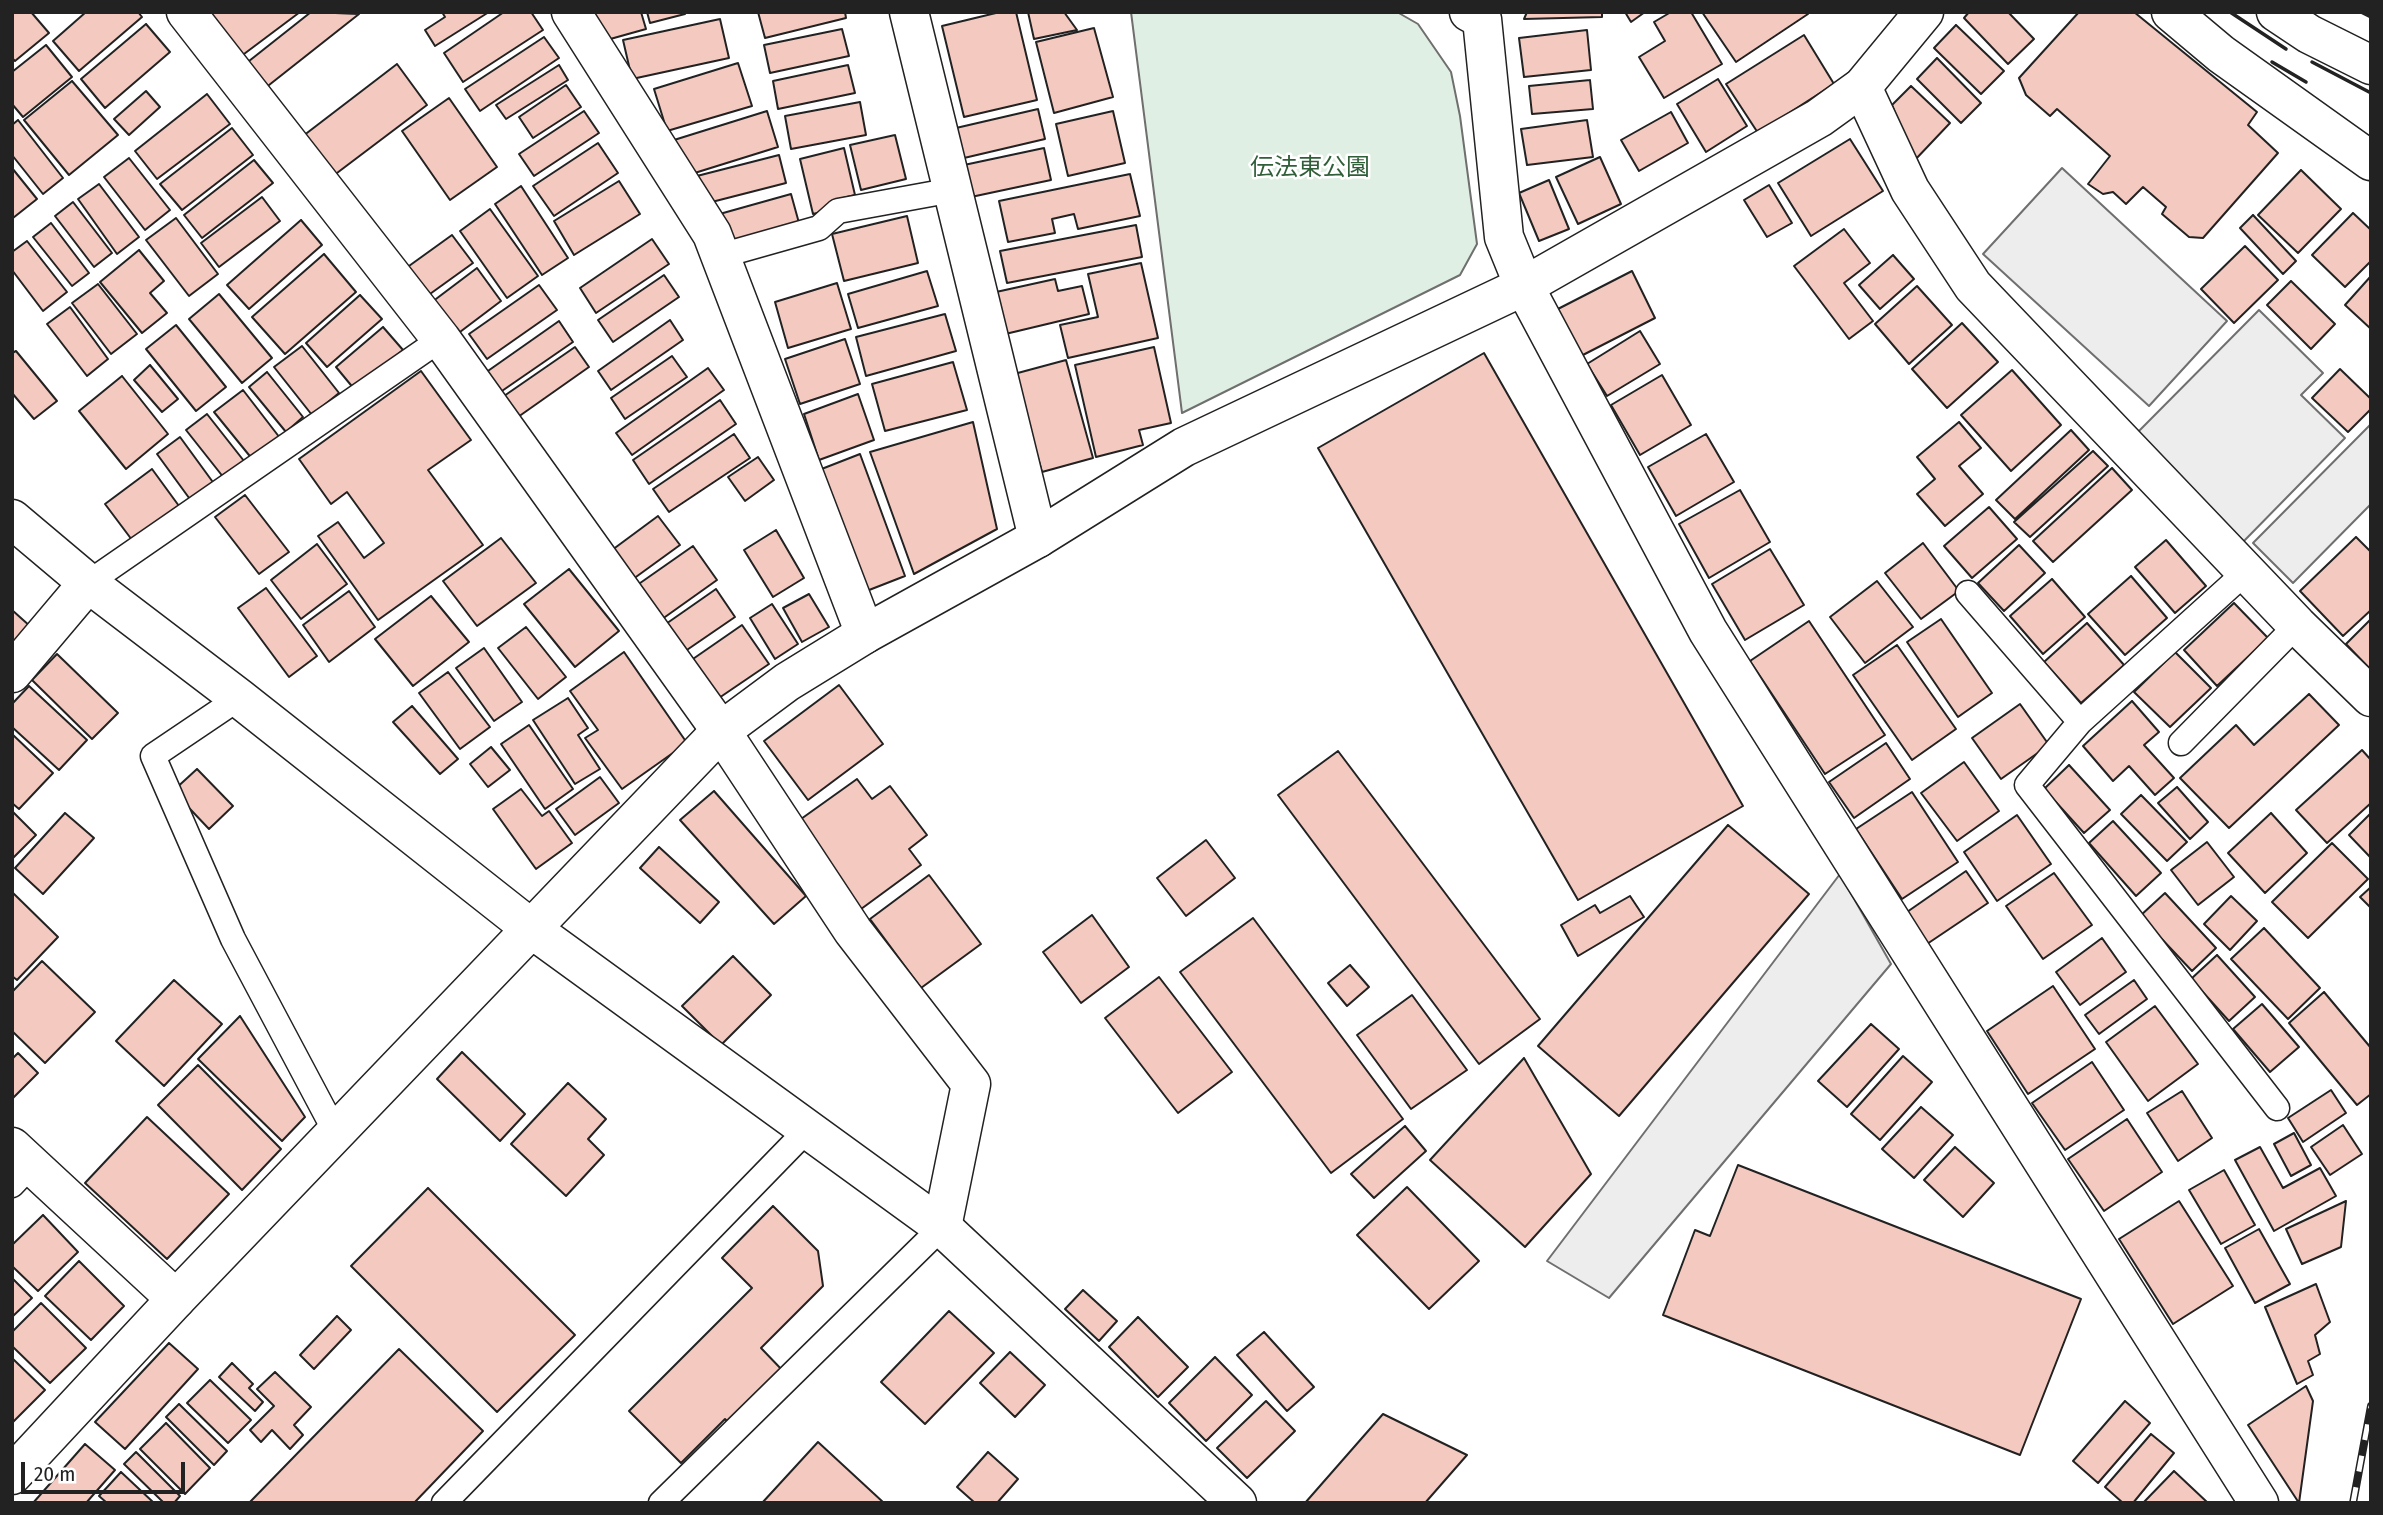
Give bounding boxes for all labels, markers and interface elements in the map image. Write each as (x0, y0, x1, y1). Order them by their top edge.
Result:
park label: 伝法東公園 (1250, 154, 1370, 182)
scale bar (24, 1448, 189, 1492)
text: 20 m (34, 1461, 75, 1487)

